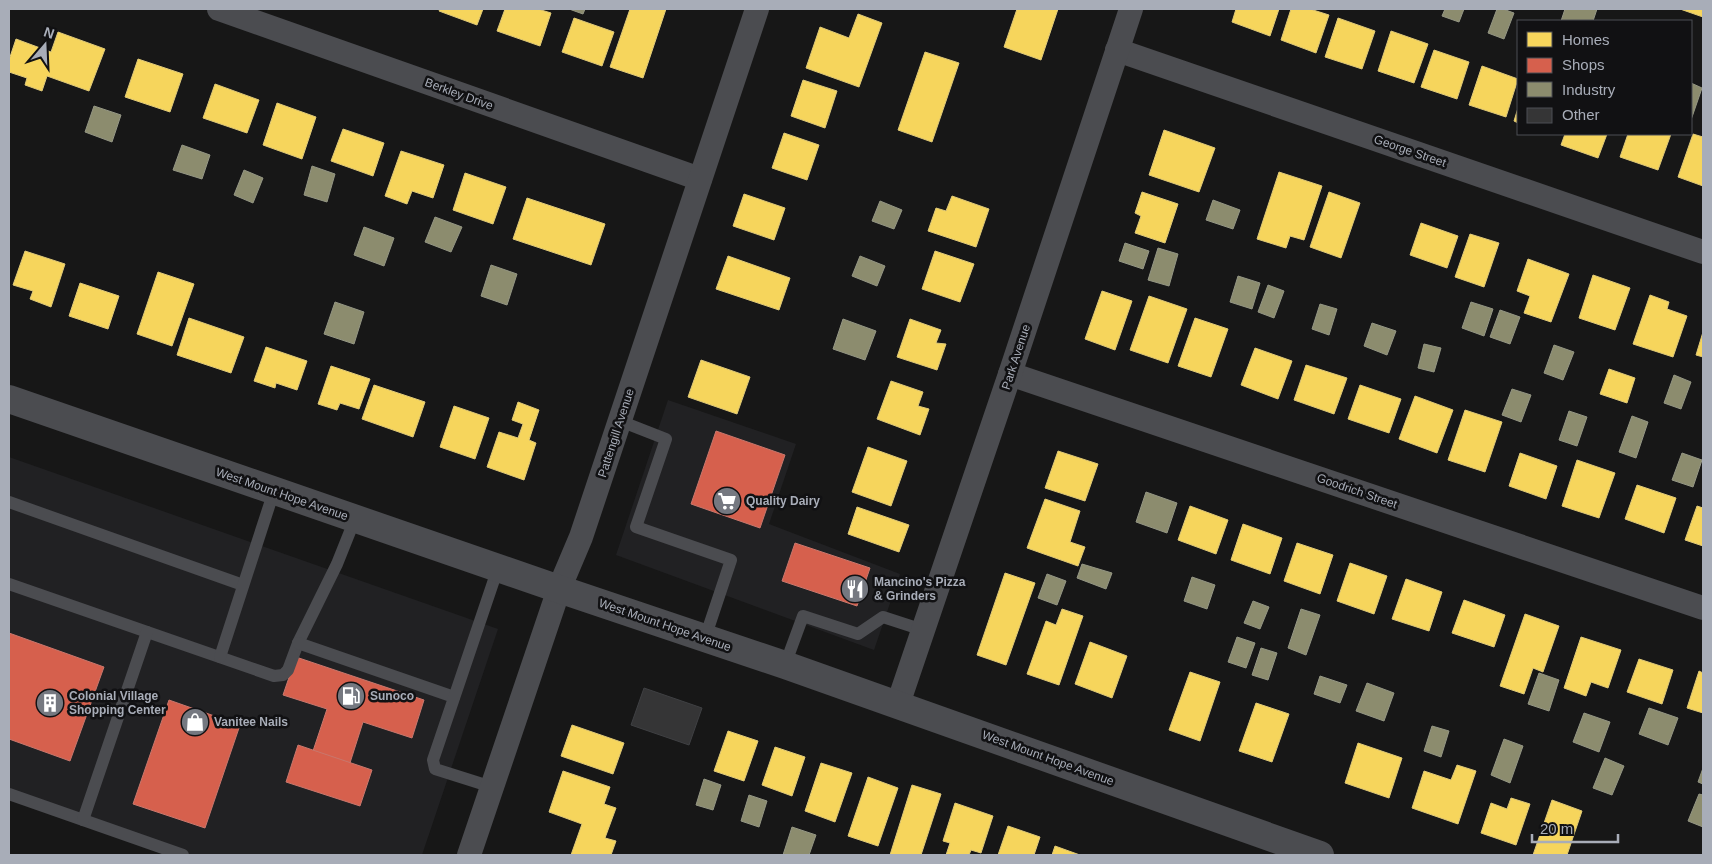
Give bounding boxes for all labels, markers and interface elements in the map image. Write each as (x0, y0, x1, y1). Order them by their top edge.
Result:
north arrow (20, 20, 70, 70)
legend (1517, 20, 1692, 135)
text: N (42, 23, 57, 42)
text: Homes (1562, 31, 1610, 48)
text: Shops (1562, 56, 1605, 73)
street label: Berkley Drive (423, 75, 495, 113)
text: Industry (1562, 81, 1616, 98)
text: Other (1562, 106, 1600, 123)
street label: George Street (1372, 132, 1449, 170)
street label: Park Avenue (999, 322, 1033, 391)
street label: Pattengill Avenue (595, 387, 637, 479)
street label: West Mount Hope Avenue (214, 465, 350, 523)
street label: Goodrich Street (1315, 471, 1400, 512)
supermarket icon: Quality Dairy (712, 486, 742, 516)
place label: Quality Dairy (746, 494, 820, 508)
restaurant icon: Mancino's Pizza & Grinders (840, 574, 870, 604)
place label: Mancino's Pizza & Grinders (874, 575, 966, 603)
street label: West Mount Hope Avenue (597, 596, 733, 654)
fuel station icon: Sunoco (336, 681, 366, 711)
building icon: Colonial Village Shopping Center (35, 688, 65, 718)
place label: Colonial Village Shopping Center (69, 689, 166, 717)
place label: Sunoco (370, 689, 414, 703)
shop icon: Vanitee Nails (180, 707, 210, 737)
place label: Vanitee Nails (214, 715, 288, 729)
street label: West Mount Hope Avenue (980, 728, 1116, 788)
scale bar (1532, 812, 1618, 844)
text: 20 m (1540, 820, 1573, 837)

